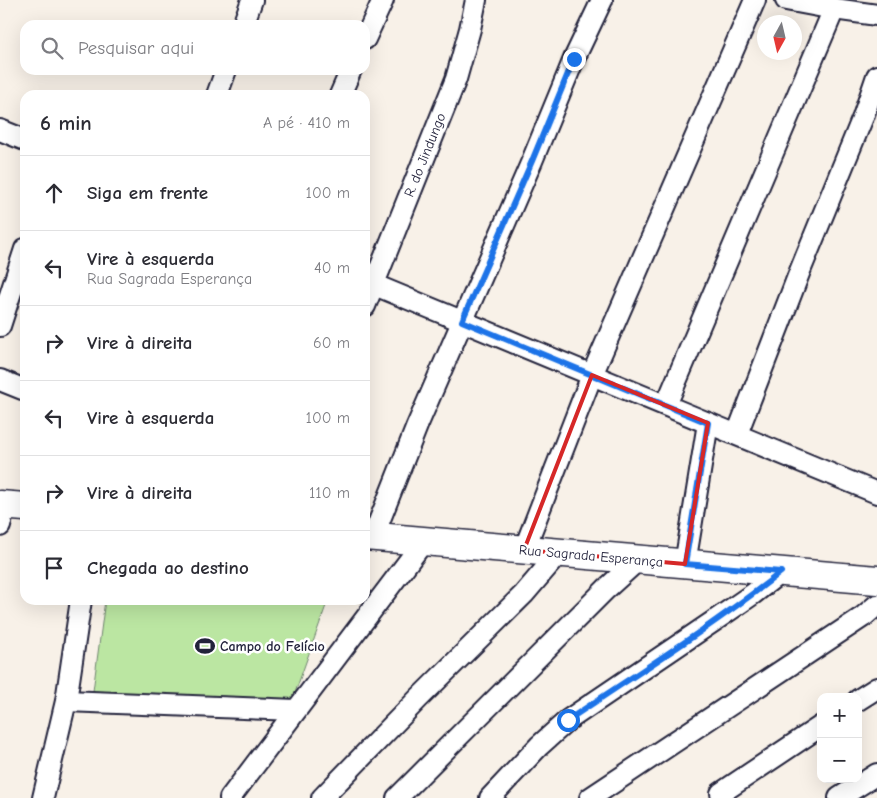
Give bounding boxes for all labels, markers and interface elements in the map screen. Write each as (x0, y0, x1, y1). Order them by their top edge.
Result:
north arrow (757, 15, 802, 60)
search box (20, 20, 370, 75)
icon: search (38, 34, 66, 62)
text: Pesquisar aqui (78, 37, 194, 59)
route end (563, 48, 586, 71)
street label: R. do Jindungo (400, 110, 450, 200)
text: 6 min (40, 111, 92, 135)
text: A pé · 410 m (263, 114, 350, 132)
icon: ahead (40, 179, 68, 207)
text: Siga em frente (87, 182, 208, 204)
text: 100 m (306, 184, 350, 202)
text: Vire à esquerda (87, 248, 214, 270)
icon: left (40, 254, 68, 282)
text: 40 m (314, 259, 350, 277)
text: Rua Sagrada Esperança (87, 270, 252, 288)
icon: right (40, 329, 68, 357)
text: Vire à direita (87, 332, 192, 354)
text: 60 m (313, 334, 350, 352)
icon: left (40, 404, 68, 432)
text: Vire à esquerda (87, 407, 214, 429)
text: 100 m (306, 409, 350, 427)
icon: right (40, 479, 68, 507)
text: Vire à direita (87, 482, 192, 504)
text: 110 m (309, 484, 350, 502)
street label: Rua Sagrada Esperança (518, 541, 664, 571)
icon: arrive (40, 554, 68, 582)
text: Chegada ao destino (87, 557, 249, 579)
sports icon: Campo do Felício (194, 635, 216, 657)
place label: Campo do Felício (220, 638, 325, 655)
map controls (817, 693, 862, 783)
button: + (817, 693, 862, 738)
route start (557, 709, 580, 732)
button: − (817, 738, 862, 783)

